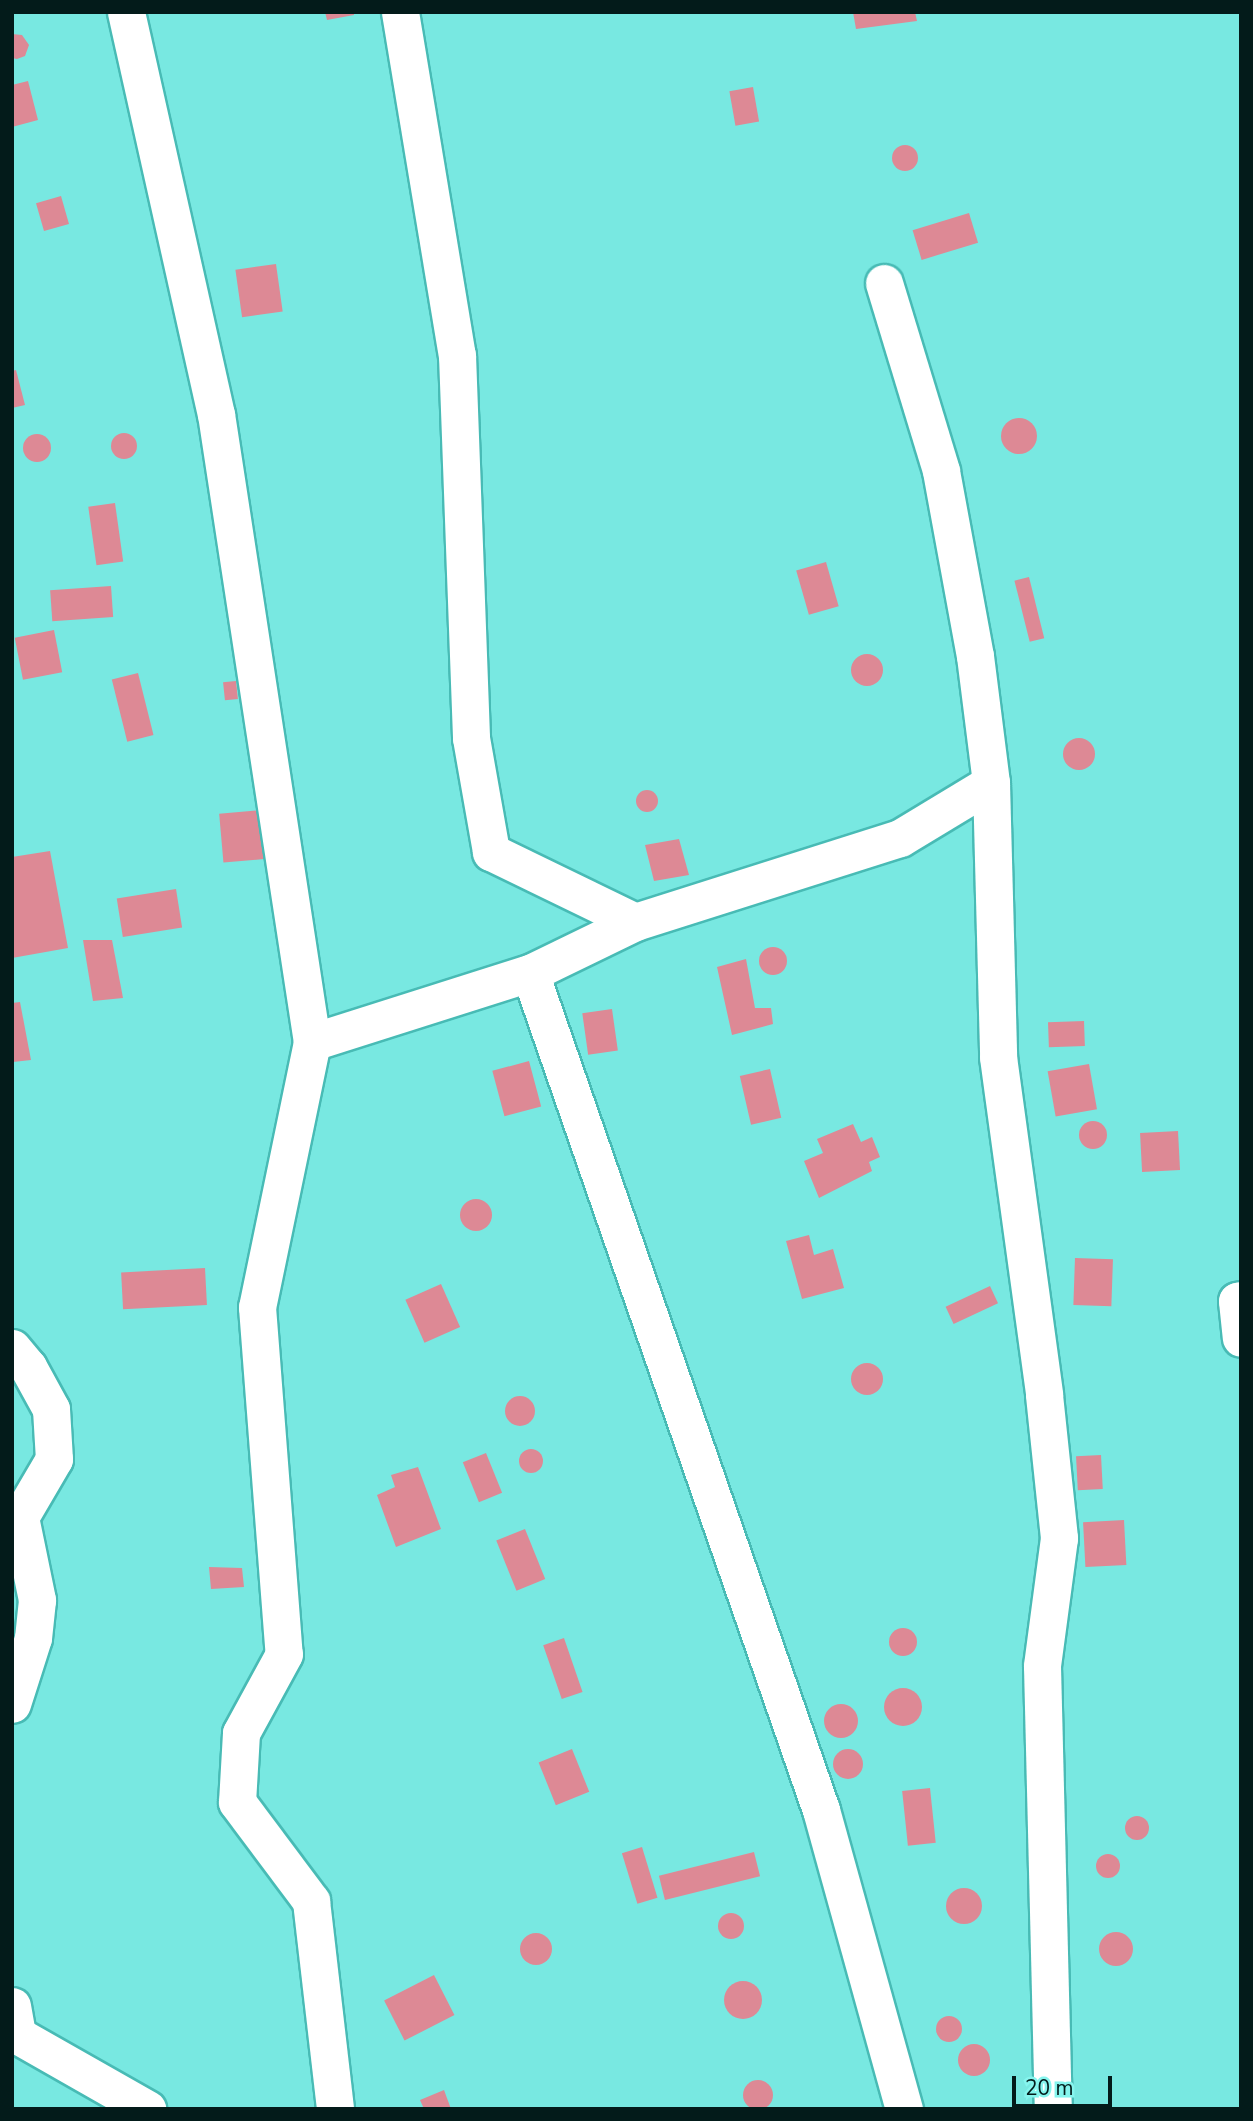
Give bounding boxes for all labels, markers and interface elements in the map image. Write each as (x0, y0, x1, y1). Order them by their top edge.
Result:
scale bar (1015, 2062, 1115, 2106)
text: 20 m (1025, 2074, 1074, 2102)

